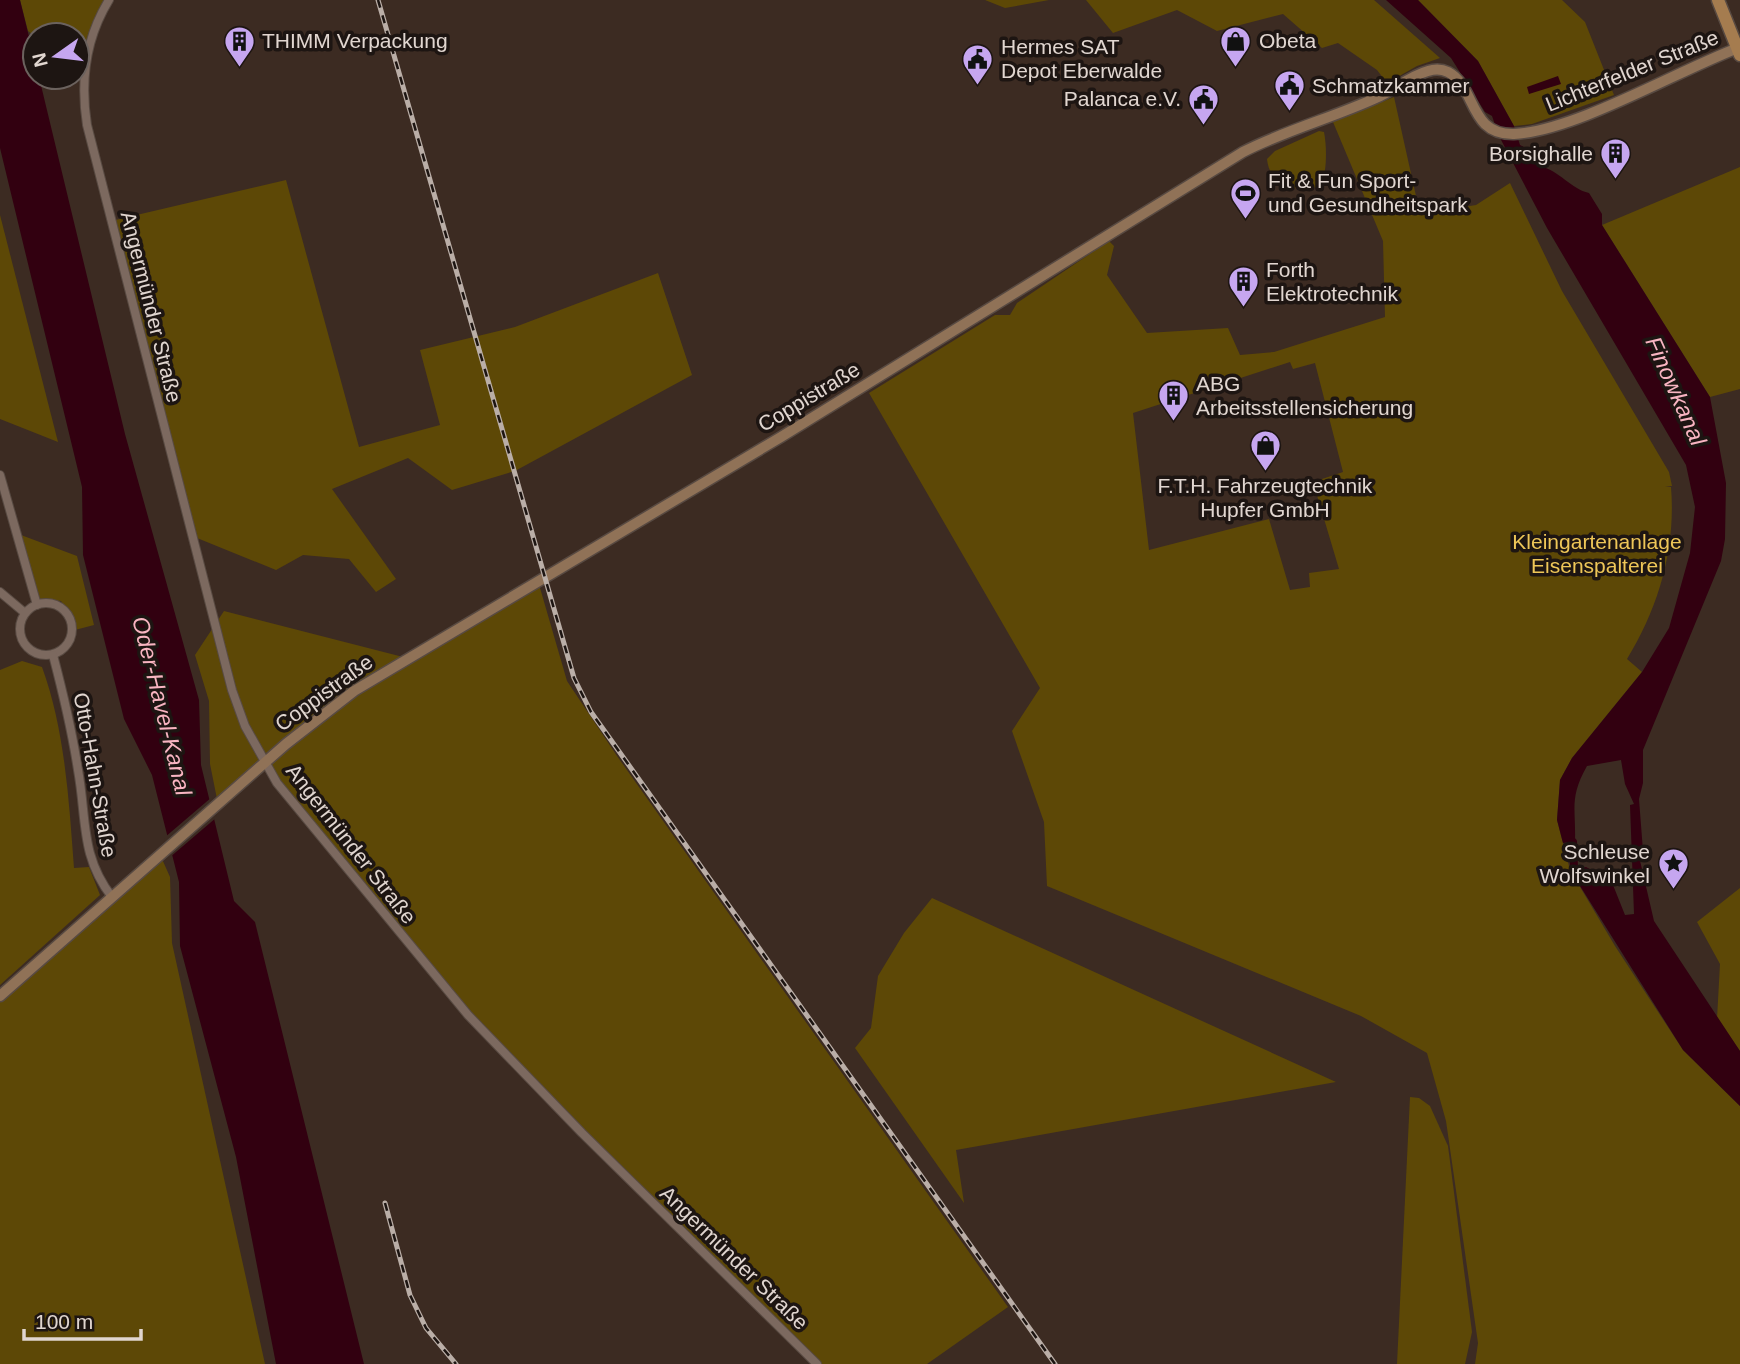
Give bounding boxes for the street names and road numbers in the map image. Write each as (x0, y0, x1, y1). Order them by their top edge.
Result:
street label: Lichterfelder Straße (1542, 25, 1722, 116)
street label: Angermünder Straße (117, 209, 186, 405)
street label: Coppistraße (754, 357, 864, 436)
street label: Coppistraße (271, 650, 377, 736)
street label: Otto-Hahn-Straße (70, 691, 121, 859)
street label: Angermünder Straße (282, 759, 421, 928)
street label: Angermünder Straße (656, 1181, 813, 1334)

